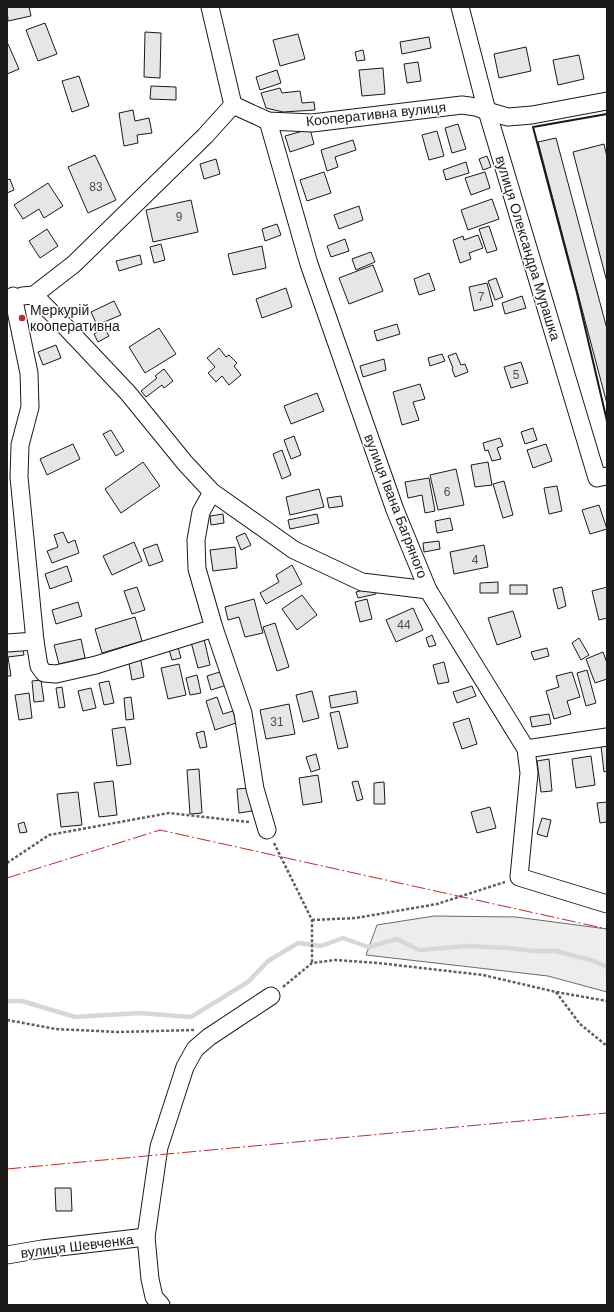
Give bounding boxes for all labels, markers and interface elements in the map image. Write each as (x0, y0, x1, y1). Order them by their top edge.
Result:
street label: Кооперативна вулиця (305, 99, 447, 129)
street label: вулиця Олександра Мурашка (492, 154, 564, 342)
house number: 83 (89, 180, 103, 194)
house number: 9 (176, 210, 183, 224)
house number: 7 (478, 290, 485, 304)
place label: Меркурій кооперативна (30, 302, 120, 334)
marker: Меркурій кооперативна (17, 313, 27, 323)
house number: 5 (513, 368, 520, 382)
street label: вулиця Івана Багряного (361, 432, 431, 581)
house number: 6 (444, 485, 451, 499)
house number: 4 (472, 553, 479, 567)
house number: 44 (397, 618, 411, 632)
house number: 31 (270, 715, 284, 729)
street label: вулиця Шевченка (20, 1231, 135, 1261)

